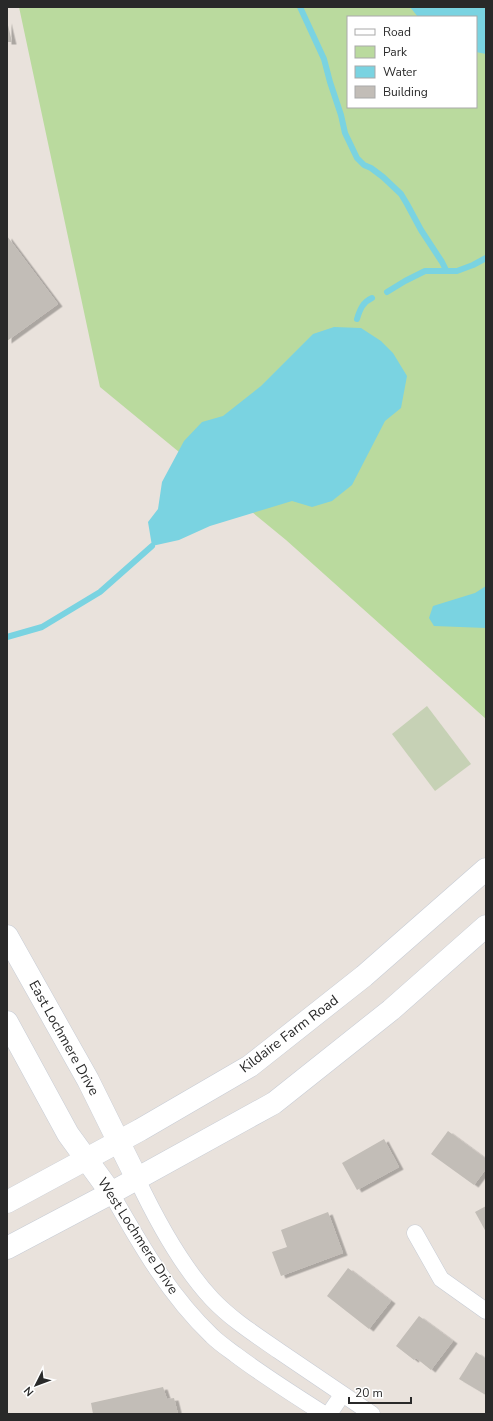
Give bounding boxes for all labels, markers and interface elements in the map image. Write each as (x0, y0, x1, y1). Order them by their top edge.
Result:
legend (347, 16, 477, 108)
text: Road (383, 24, 411, 40)
text: Park (383, 44, 408, 60)
text: Water (383, 64, 417, 80)
text: Building (383, 84, 428, 100)
street label: East Lochmere Drive (24, 977, 104, 1099)
street label: Kildaire Farm Road (236, 991, 342, 1077)
street label: West Lochmere Drive (93, 1174, 183, 1298)
north arrow (16, 1365, 56, 1405)
scale bar (349, 1379, 411, 1405)
text: N (21, 1383, 37, 1399)
text: 20 m (355, 1385, 383, 1401)

